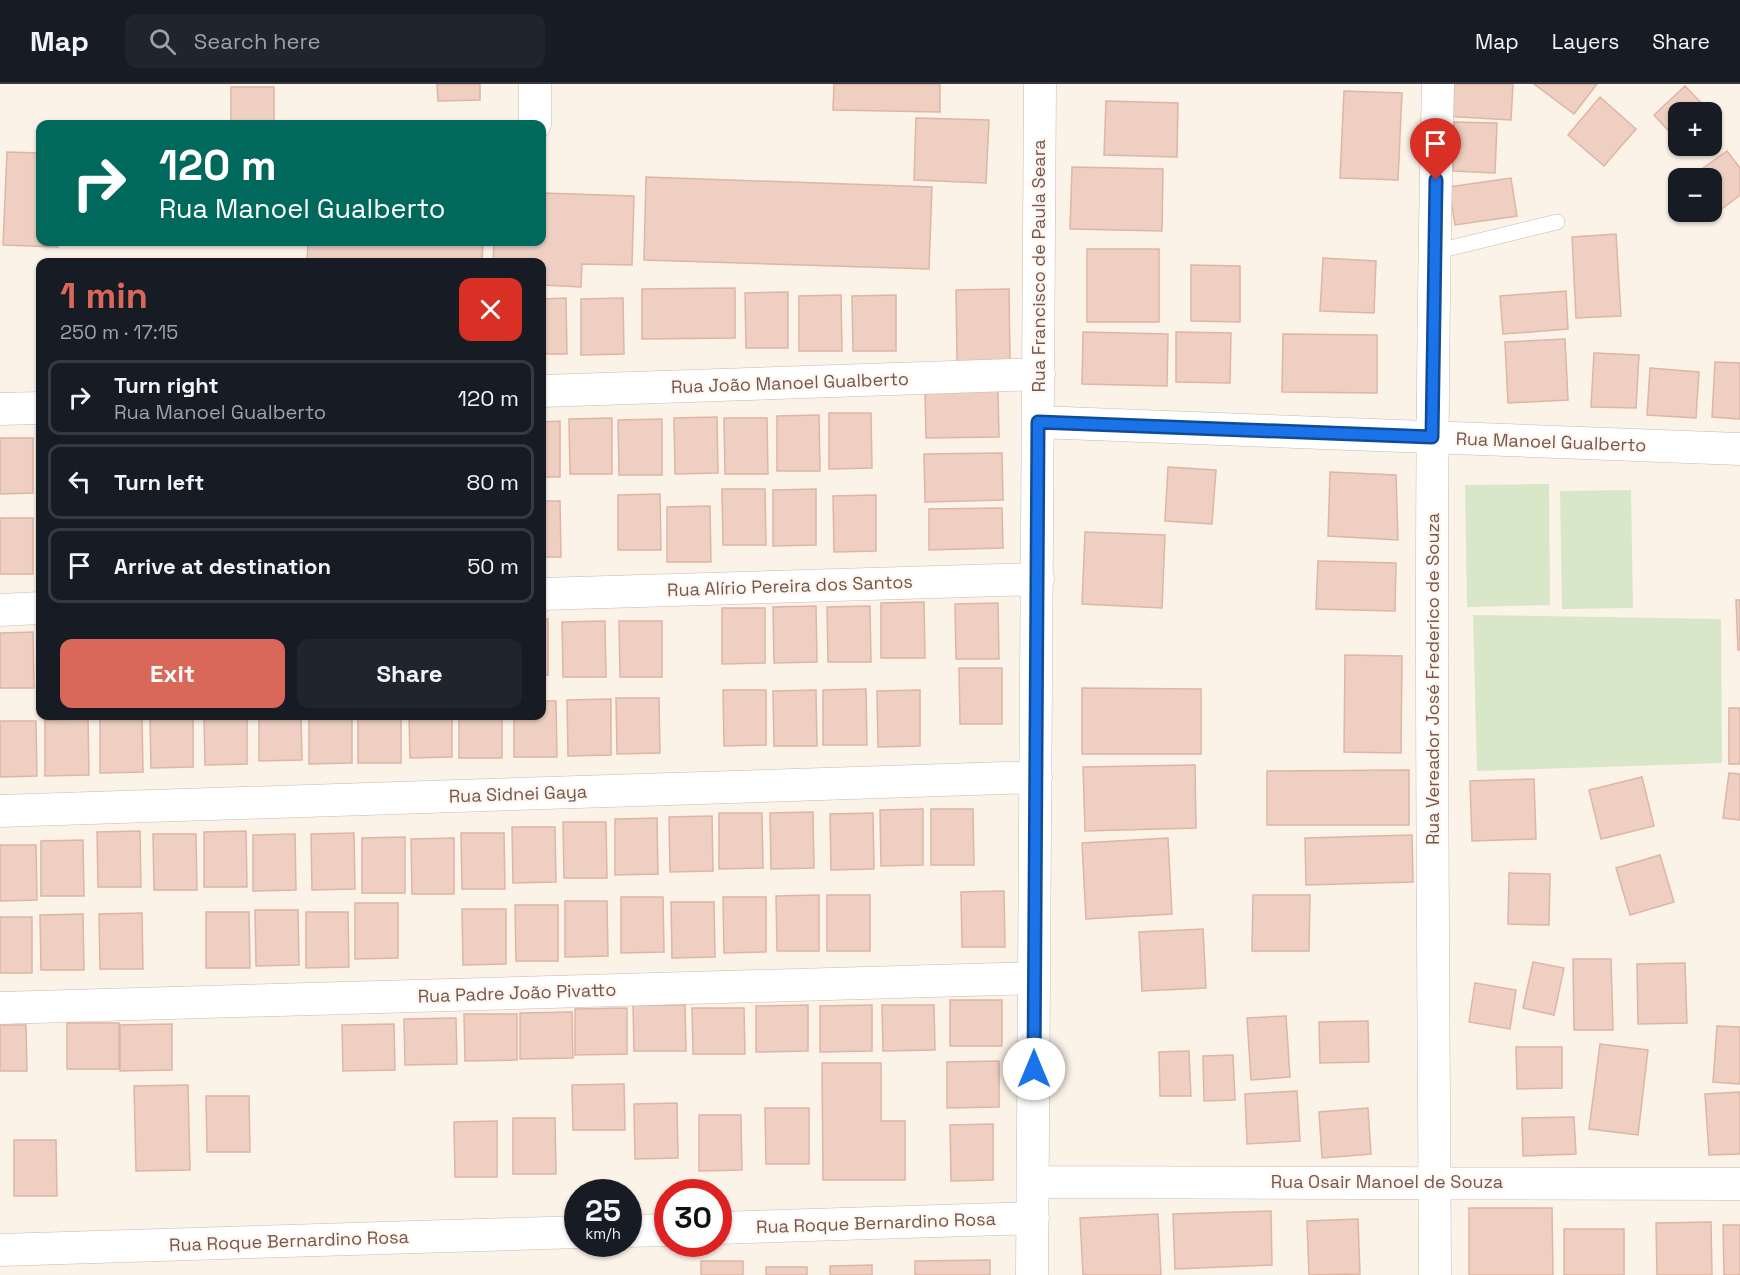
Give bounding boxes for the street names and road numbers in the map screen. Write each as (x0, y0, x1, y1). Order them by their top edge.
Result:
street label: Rua Francisco de Paula Seara (1027, 140, 1050, 392)
street label: Rua João Manoel Gualberto (671, 367, 909, 398)
street label: Rua Manoel Gualberto (1455, 427, 1647, 456)
street label: Rua Vereador José Frederico de Souza (1421, 513, 1444, 845)
street label: Rua Alírio Pereira dos Santos (667, 570, 913, 601)
street label: Rua Sidnei Gaya (448, 780, 588, 807)
street label: Rua Padre João Pivatto (417, 978, 617, 1007)
street label: Rua Osair Manoel de Souza (1271, 1170, 1503, 1193)
street label: Rua Roque Bernardino Rosa (756, 1207, 996, 1238)
street label: Rua Roque Bernardino Rosa (169, 1225, 409, 1256)

